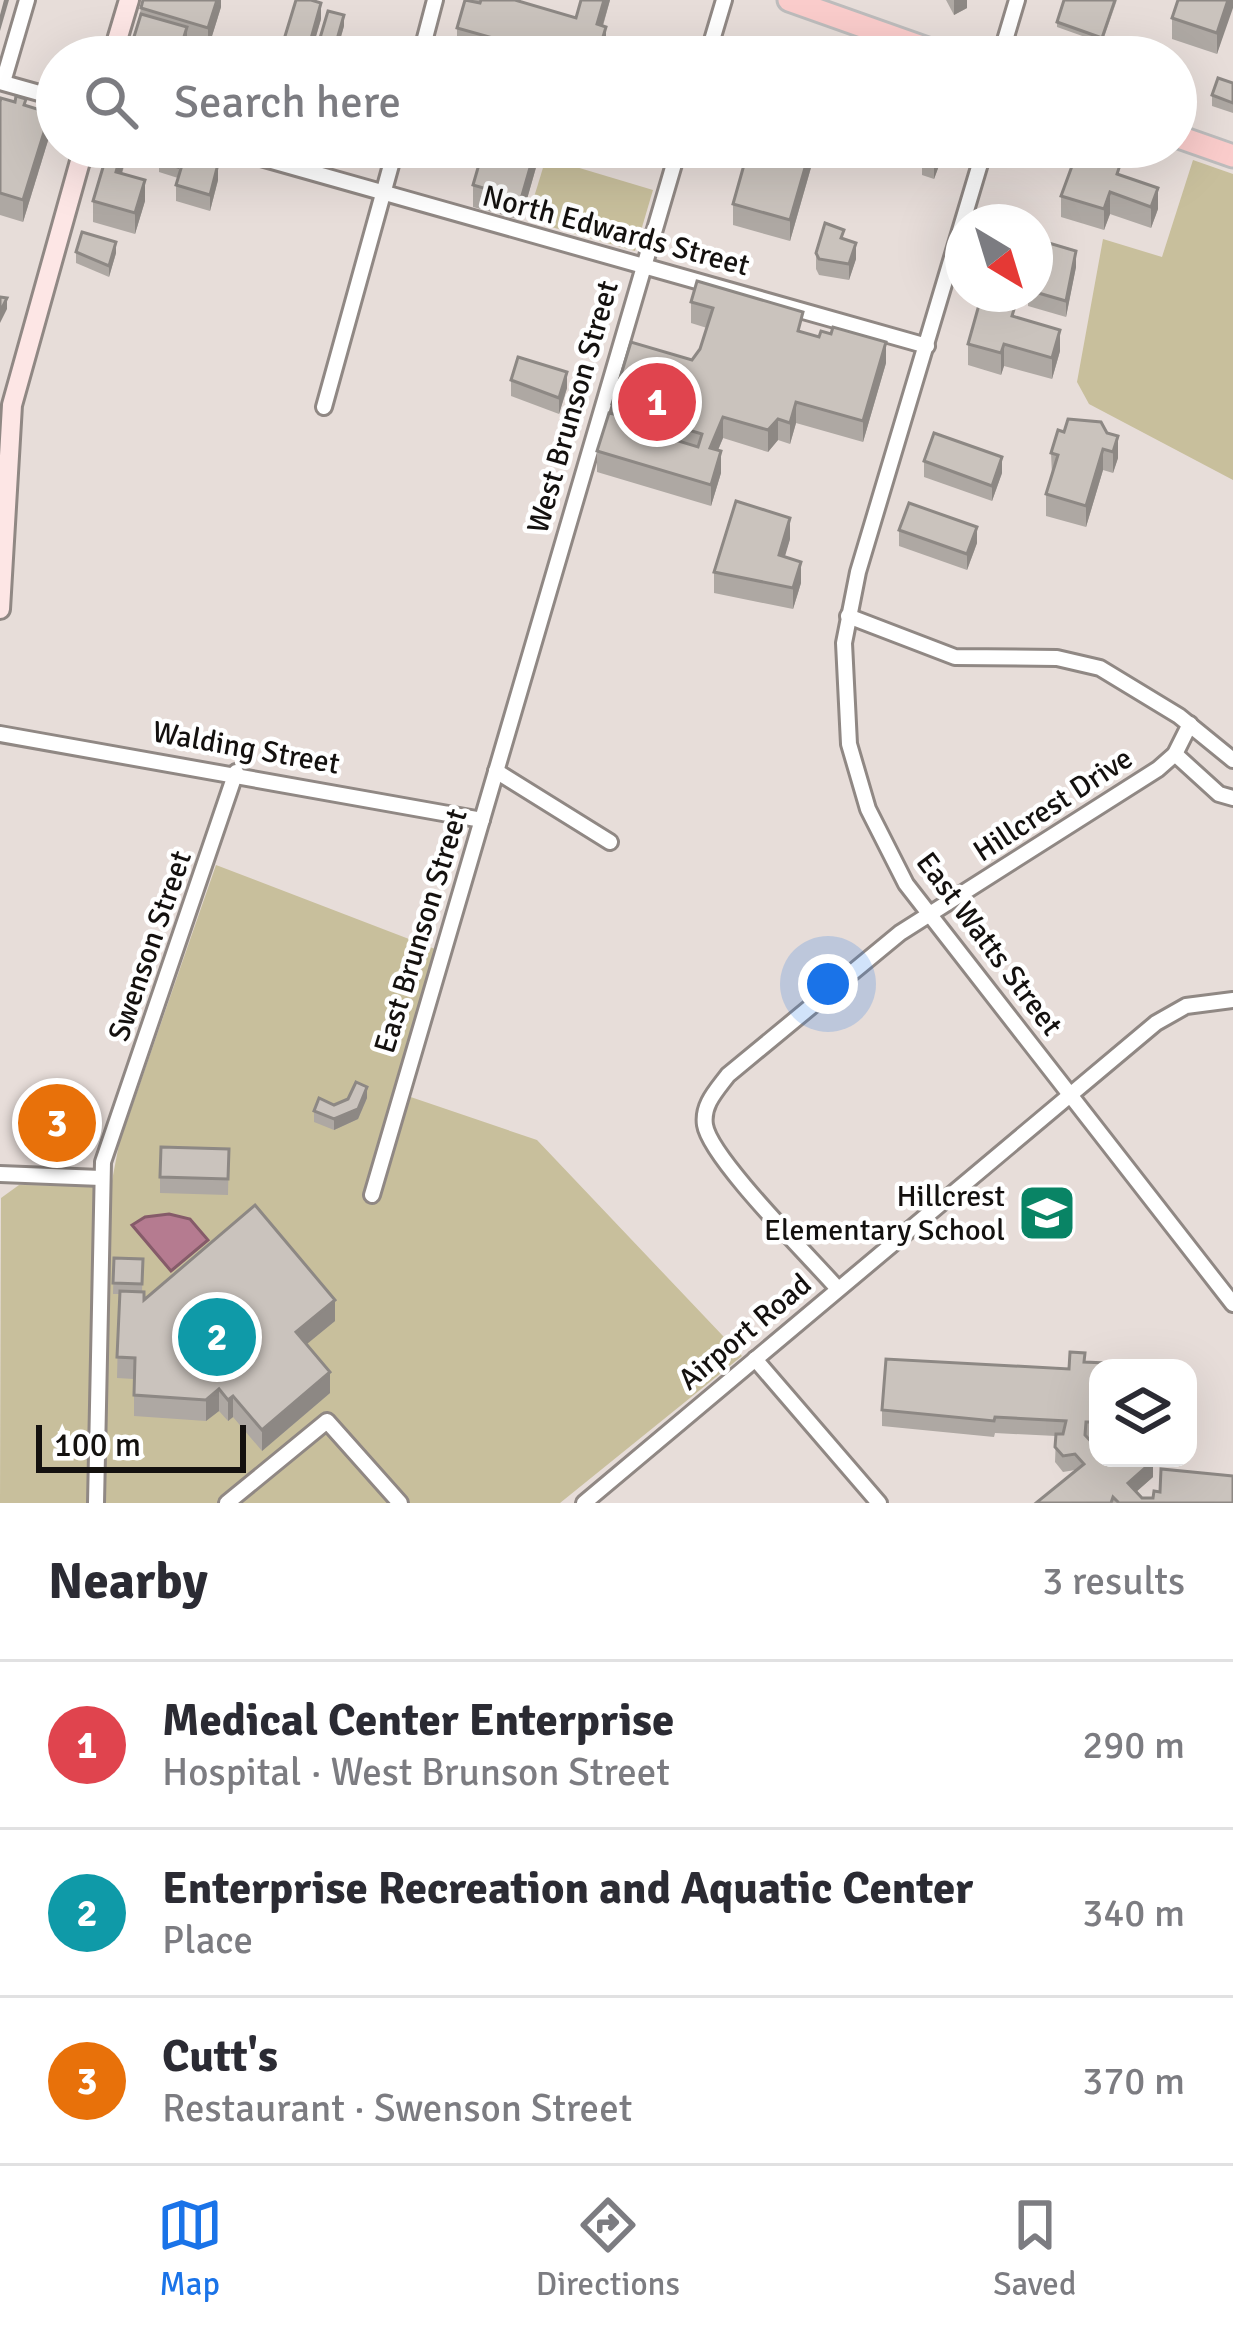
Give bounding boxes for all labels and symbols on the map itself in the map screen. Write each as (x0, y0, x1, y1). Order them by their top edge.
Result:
street label: North Edwards Street (479, 178, 753, 284)
north arrow (945, 204, 1053, 312)
street label: West Brunson Street (519, 276, 627, 538)
pin: 1 (618, 357, 696, 447)
street label: Walding Street (150, 713, 342, 783)
street label: Hillcrest Drive (966, 740, 1140, 870)
street label: East Brunson Street (366, 804, 476, 1058)
street label: East Watts Street (908, 845, 1070, 1043)
street label: Swenson Street (100, 846, 200, 1046)
your location (798, 954, 858, 1014)
pin: 3 (18, 1078, 96, 1168)
place label: Hillcrest Elementary School (764, 1178, 1005, 1249)
school or university icon: Hillcrest Elementary School (1016, 1182, 1078, 1244)
street label: Airport Road (671, 1266, 819, 1398)
pin: 2 (178, 1292, 256, 1382)
scale bar (36, 1419, 246, 1472)

